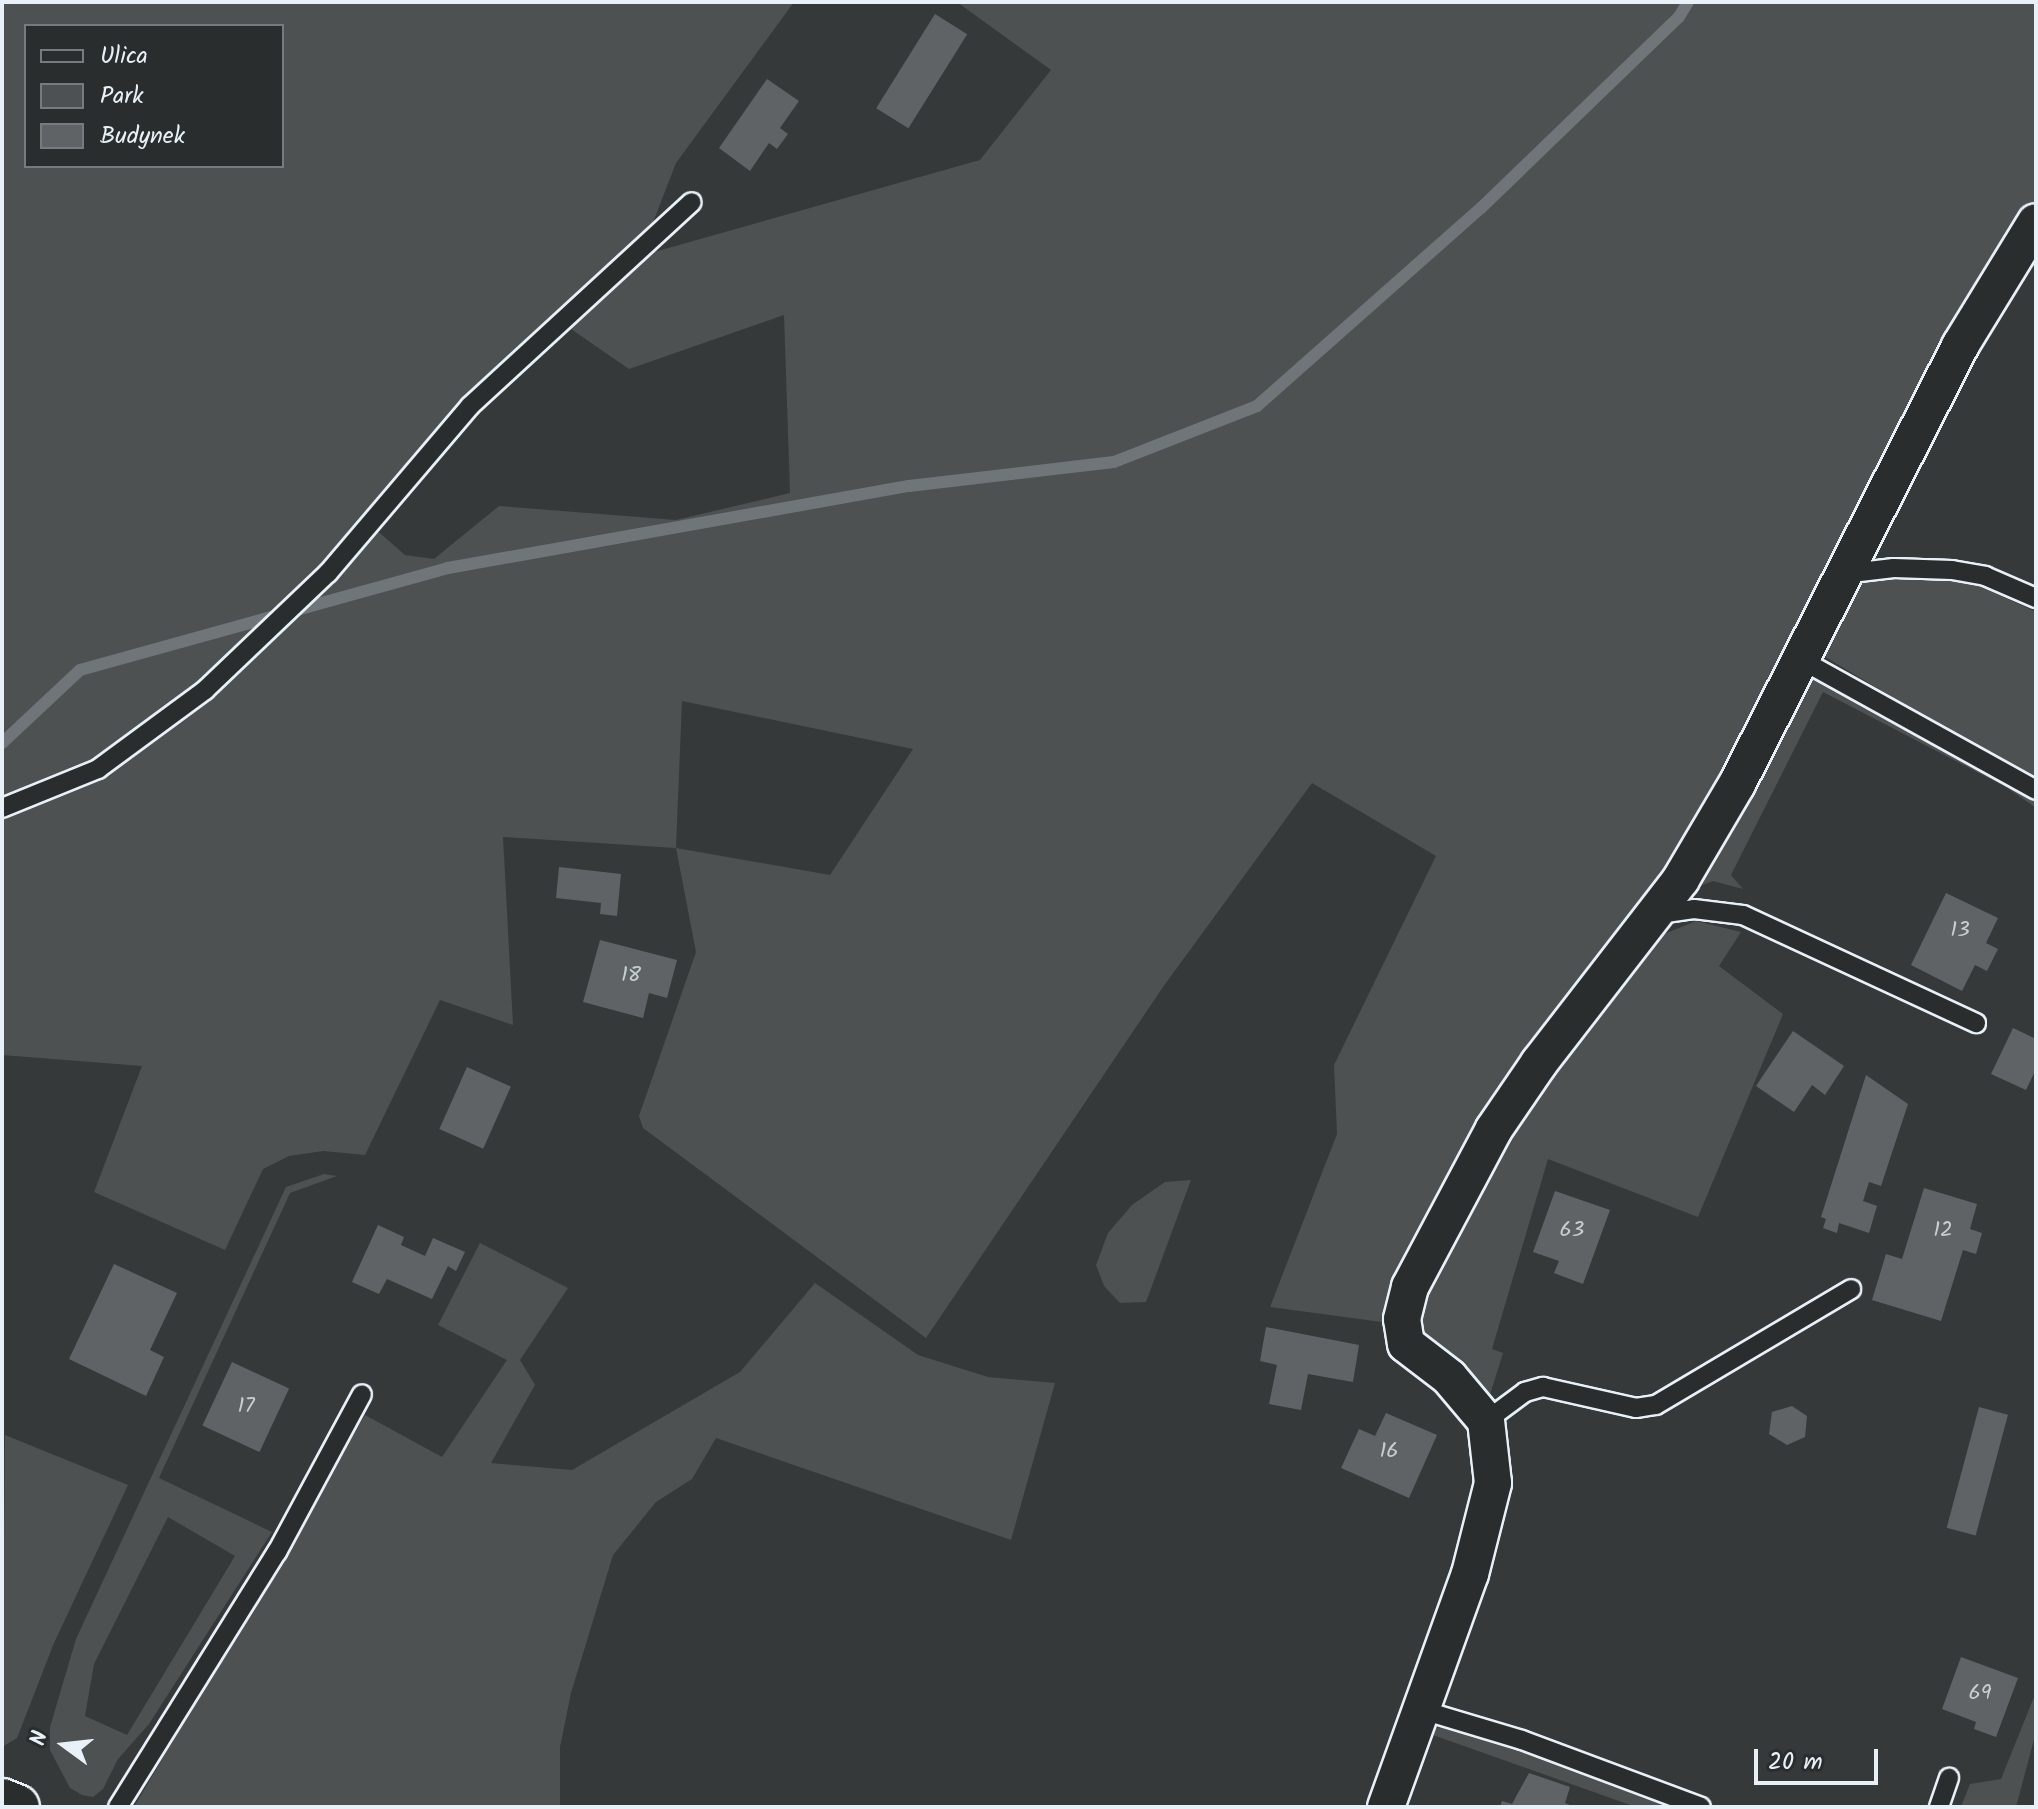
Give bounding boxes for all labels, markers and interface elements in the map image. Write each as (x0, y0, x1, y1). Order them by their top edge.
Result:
legend (24, 24, 284, 168)
text: Ulica (100, 37, 148, 76)
text: Park (100, 77, 144, 116)
text: Budynek (100, 117, 185, 156)
house number: 13 (1950, 918, 1970, 944)
house number: 18 (621, 963, 641, 989)
house number: 63 (1560, 1218, 1584, 1244)
house number: 12 (1933, 1218, 1953, 1244)
house number: 17 (237, 1394, 255, 1420)
house number: 16 (1379, 1439, 1399, 1465)
house number: 69 (1969, 1681, 1991, 1707)
north arrow (24, 1705, 104, 1785)
text: N (22, 1727, 59, 1750)
scale bar (1758, 1733, 1882, 1783)
text: 20 m (1768, 1743, 1823, 1782)

